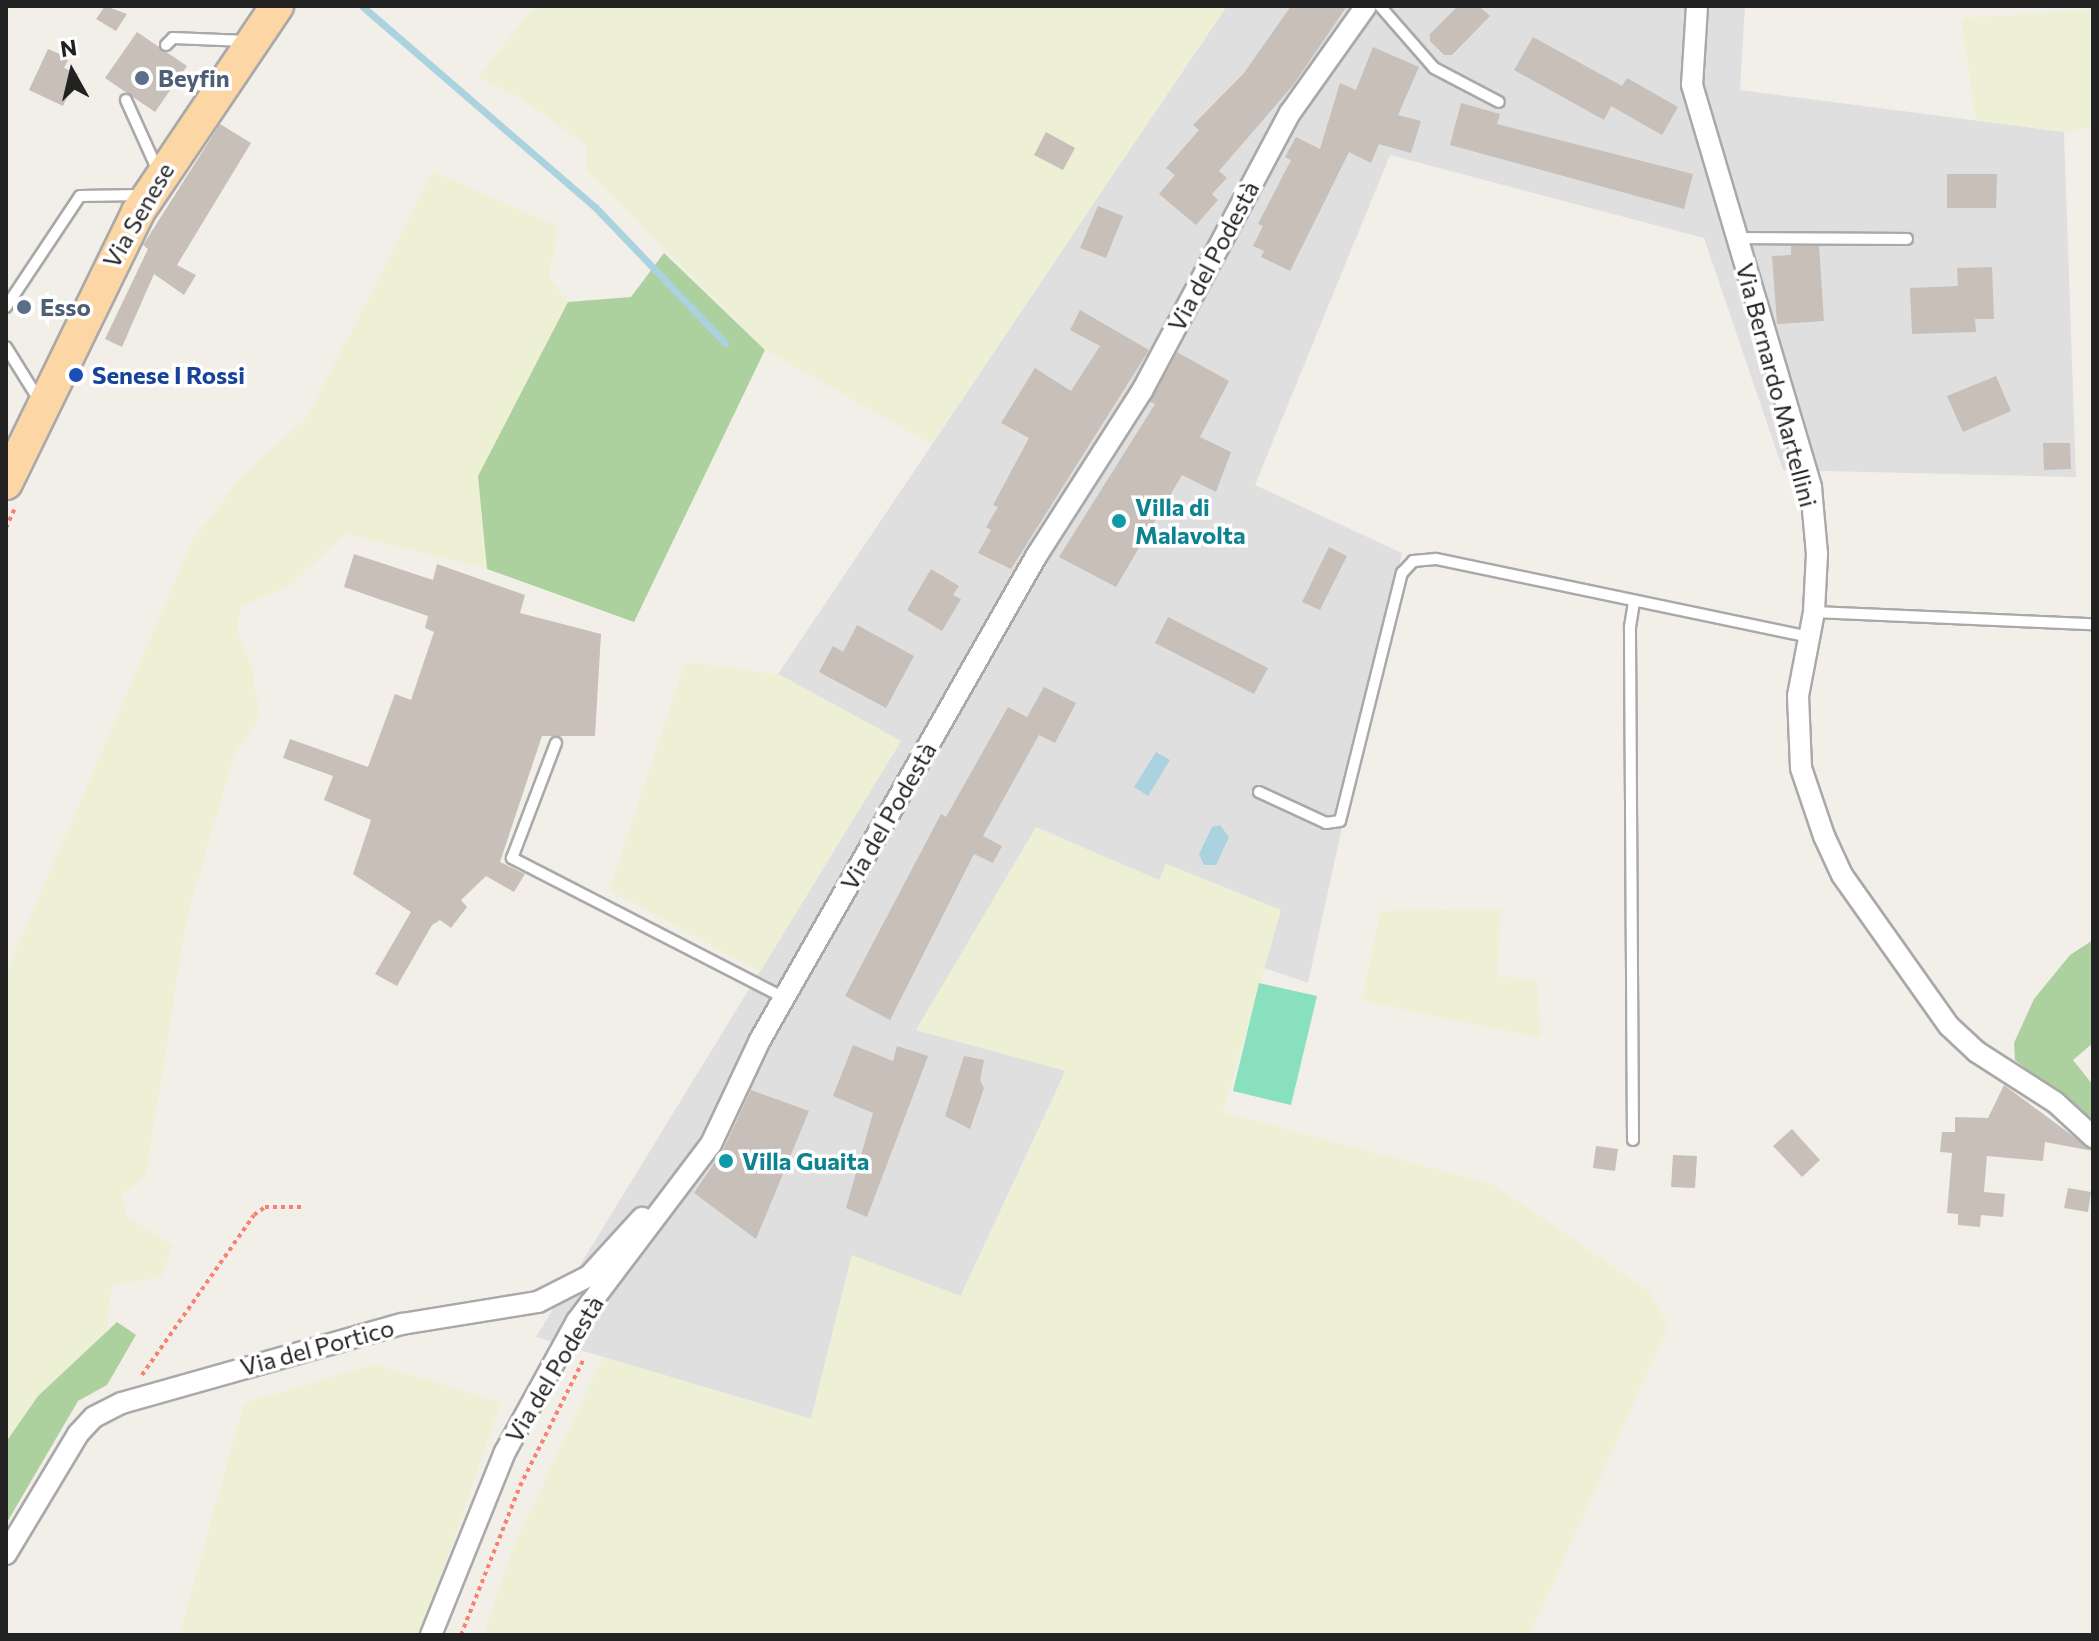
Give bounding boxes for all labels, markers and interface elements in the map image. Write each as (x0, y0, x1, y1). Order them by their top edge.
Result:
north arrow (32, 32, 112, 112)
text: N (59, 33, 79, 62)
place label: Beyfin (158, 64, 230, 92)
marker: Beyfin (133, 69, 151, 87)
street label: Via Senese (96, 157, 180, 273)
street label: Via del Podestà (1161, 176, 1265, 336)
street label: Via Bernardo Martellini (1731, 260, 1823, 510)
place label: Esso (40, 293, 91, 321)
marker: Esso (15, 298, 33, 316)
place label: Senese I Rossi (92, 361, 245, 389)
marker: Senese I Rossi (67, 366, 85, 384)
place label: Villa di Malavolta (1135, 493, 1246, 549)
marker: Villa di Malavolta (1110, 512, 1128, 530)
street label: Via del Podestà (834, 737, 942, 895)
place label: Villa Guaita (742, 1147, 869, 1175)
marker: Villa Guaita (717, 1152, 735, 1170)
street label: Via del Podestà (499, 1291, 609, 1447)
street label: Via del Portico (237, 1313, 397, 1381)

